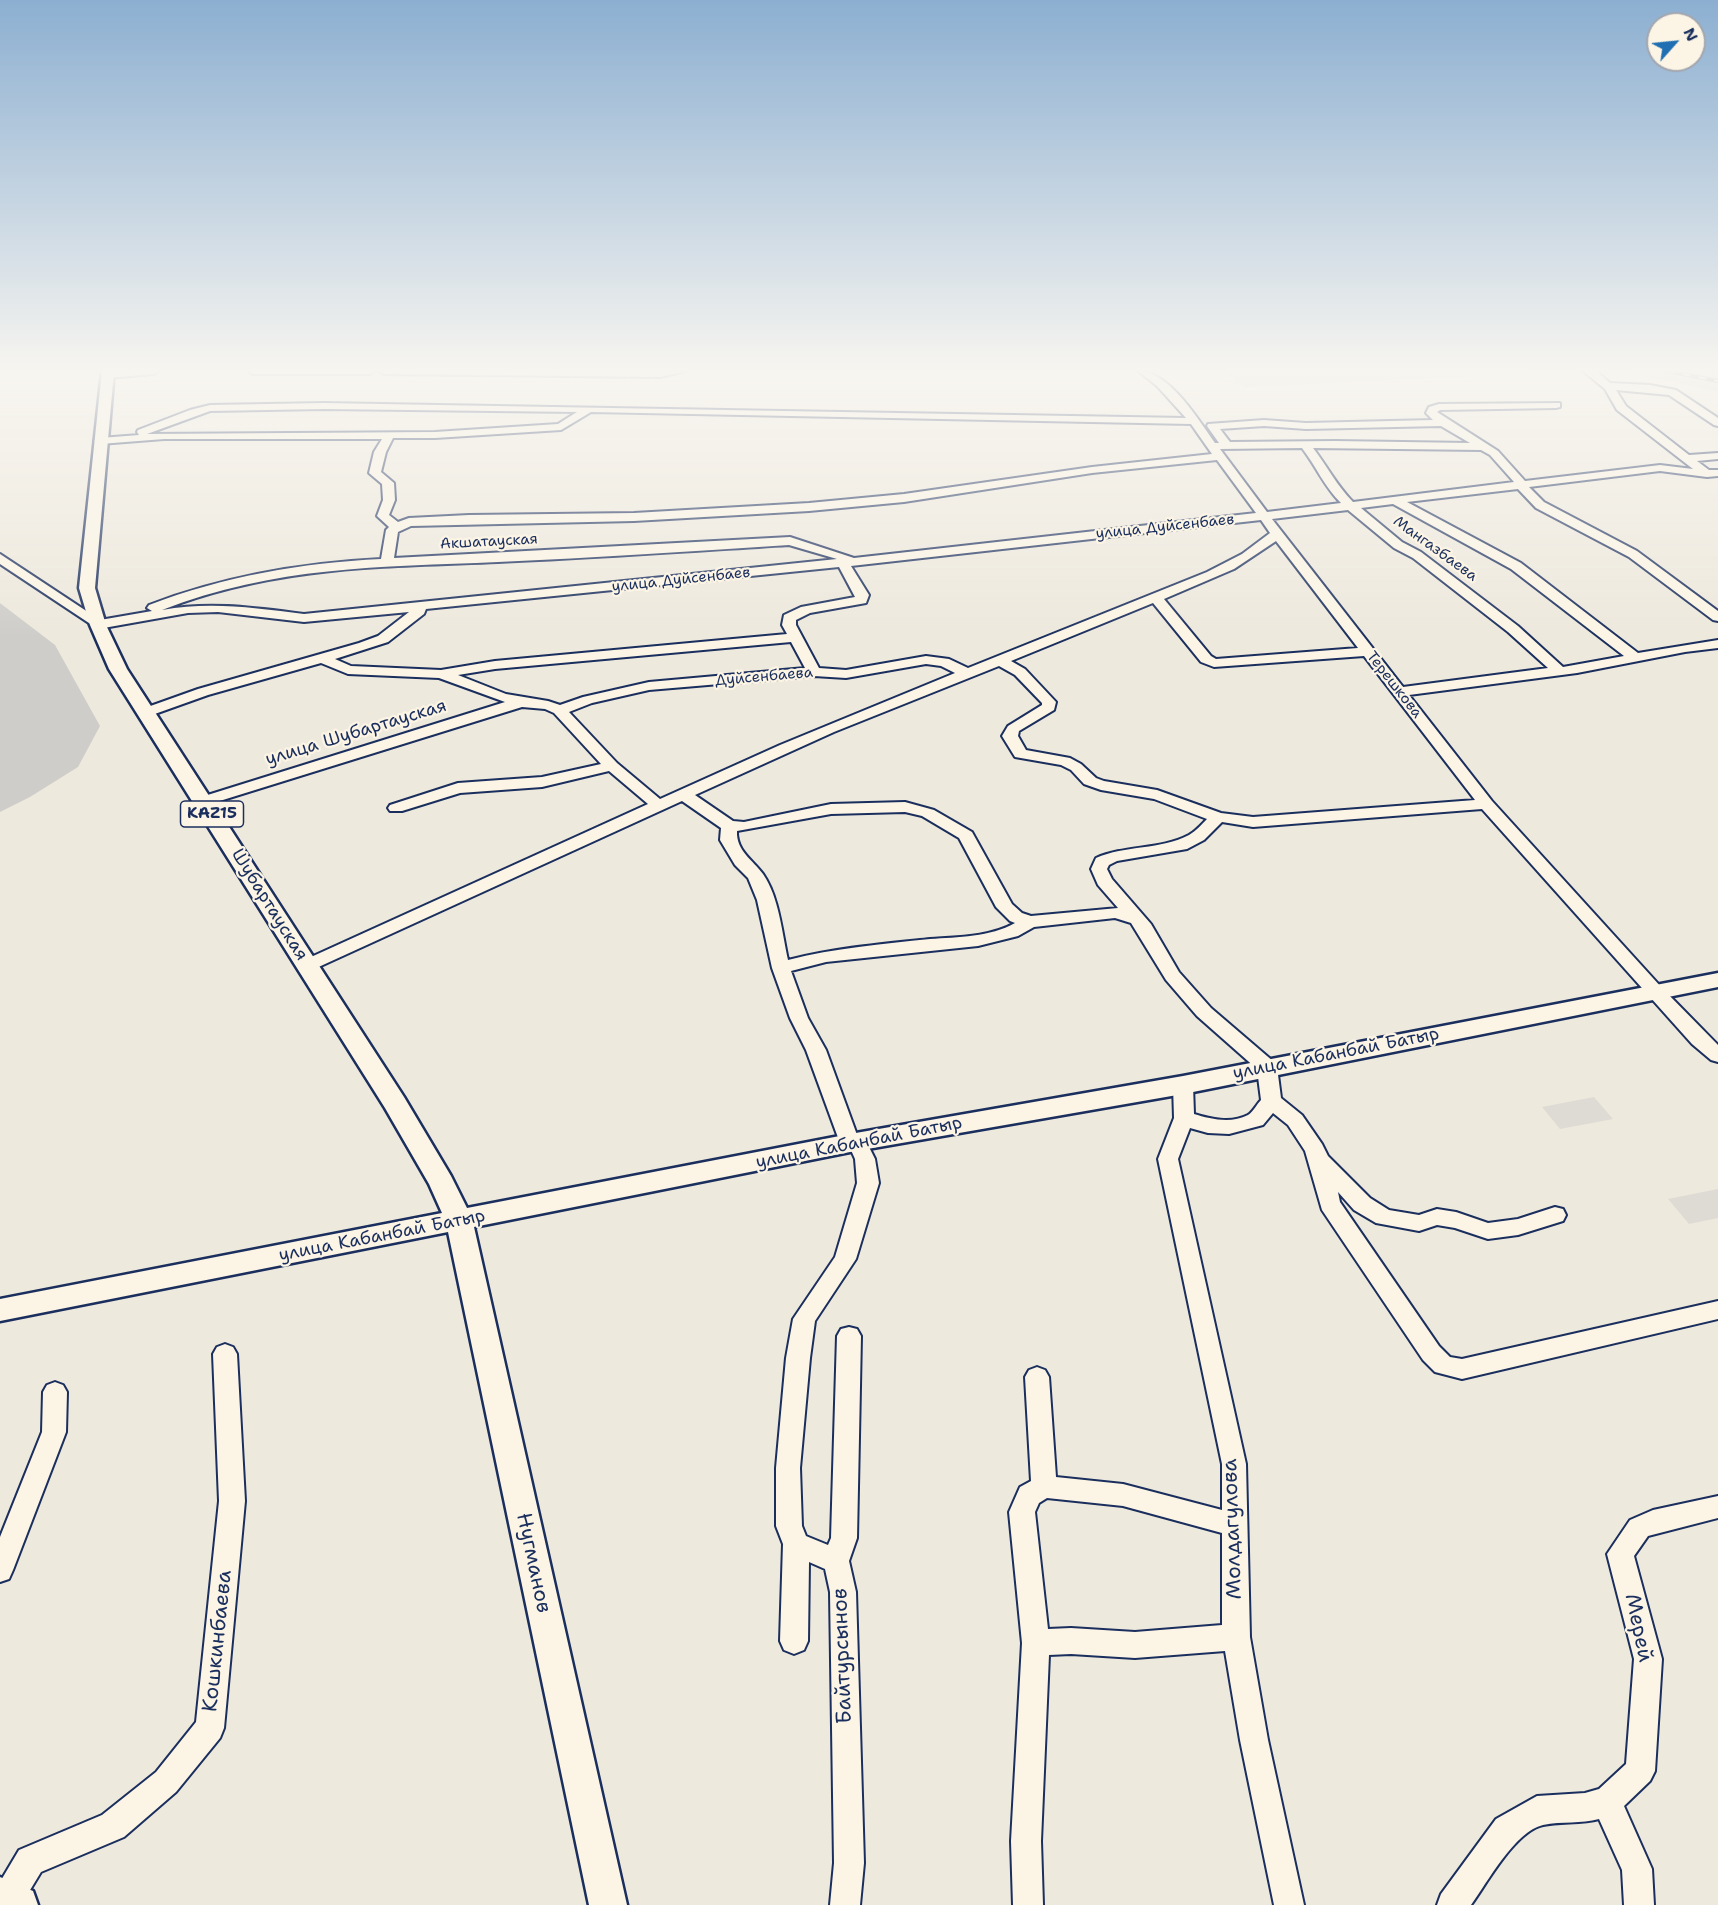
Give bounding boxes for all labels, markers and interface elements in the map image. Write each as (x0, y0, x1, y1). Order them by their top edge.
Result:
north arrow (1646, 12, 1706, 72)
text: N (1678, 24, 1703, 45)
street label: улица Дуйсенбаев (1095, 511, 1235, 543)
street label: Мангазбаева (1389, 512, 1481, 586)
street label: Акшатауская (440, 530, 538, 554)
street label: улица Дуйсенбаев (611, 564, 751, 596)
street label: Терешкова (1362, 648, 1426, 722)
street label: Дуйсенбаева (714, 664, 814, 690)
street label: улица Шубартауская (263, 695, 449, 771)
road number: KAZ15 (180, 801, 244, 827)
street label: Шубартауская (226, 845, 312, 965)
street label: улица Кабанбай Батыр (1231, 1023, 1441, 1085)
street label: улица Кабанбай Батыр (754, 1112, 964, 1174)
street label: улица Кабанбай Батыр (277, 1205, 487, 1267)
street label: Молдагулова (1218, 1458, 1248, 1600)
street label: Нугманов (510, 1511, 556, 1615)
street label: Кошкинбаева (198, 1569, 238, 1713)
street label: Байтурсынов (828, 1588, 858, 1724)
street label: Мерей (1618, 1591, 1658, 1665)

